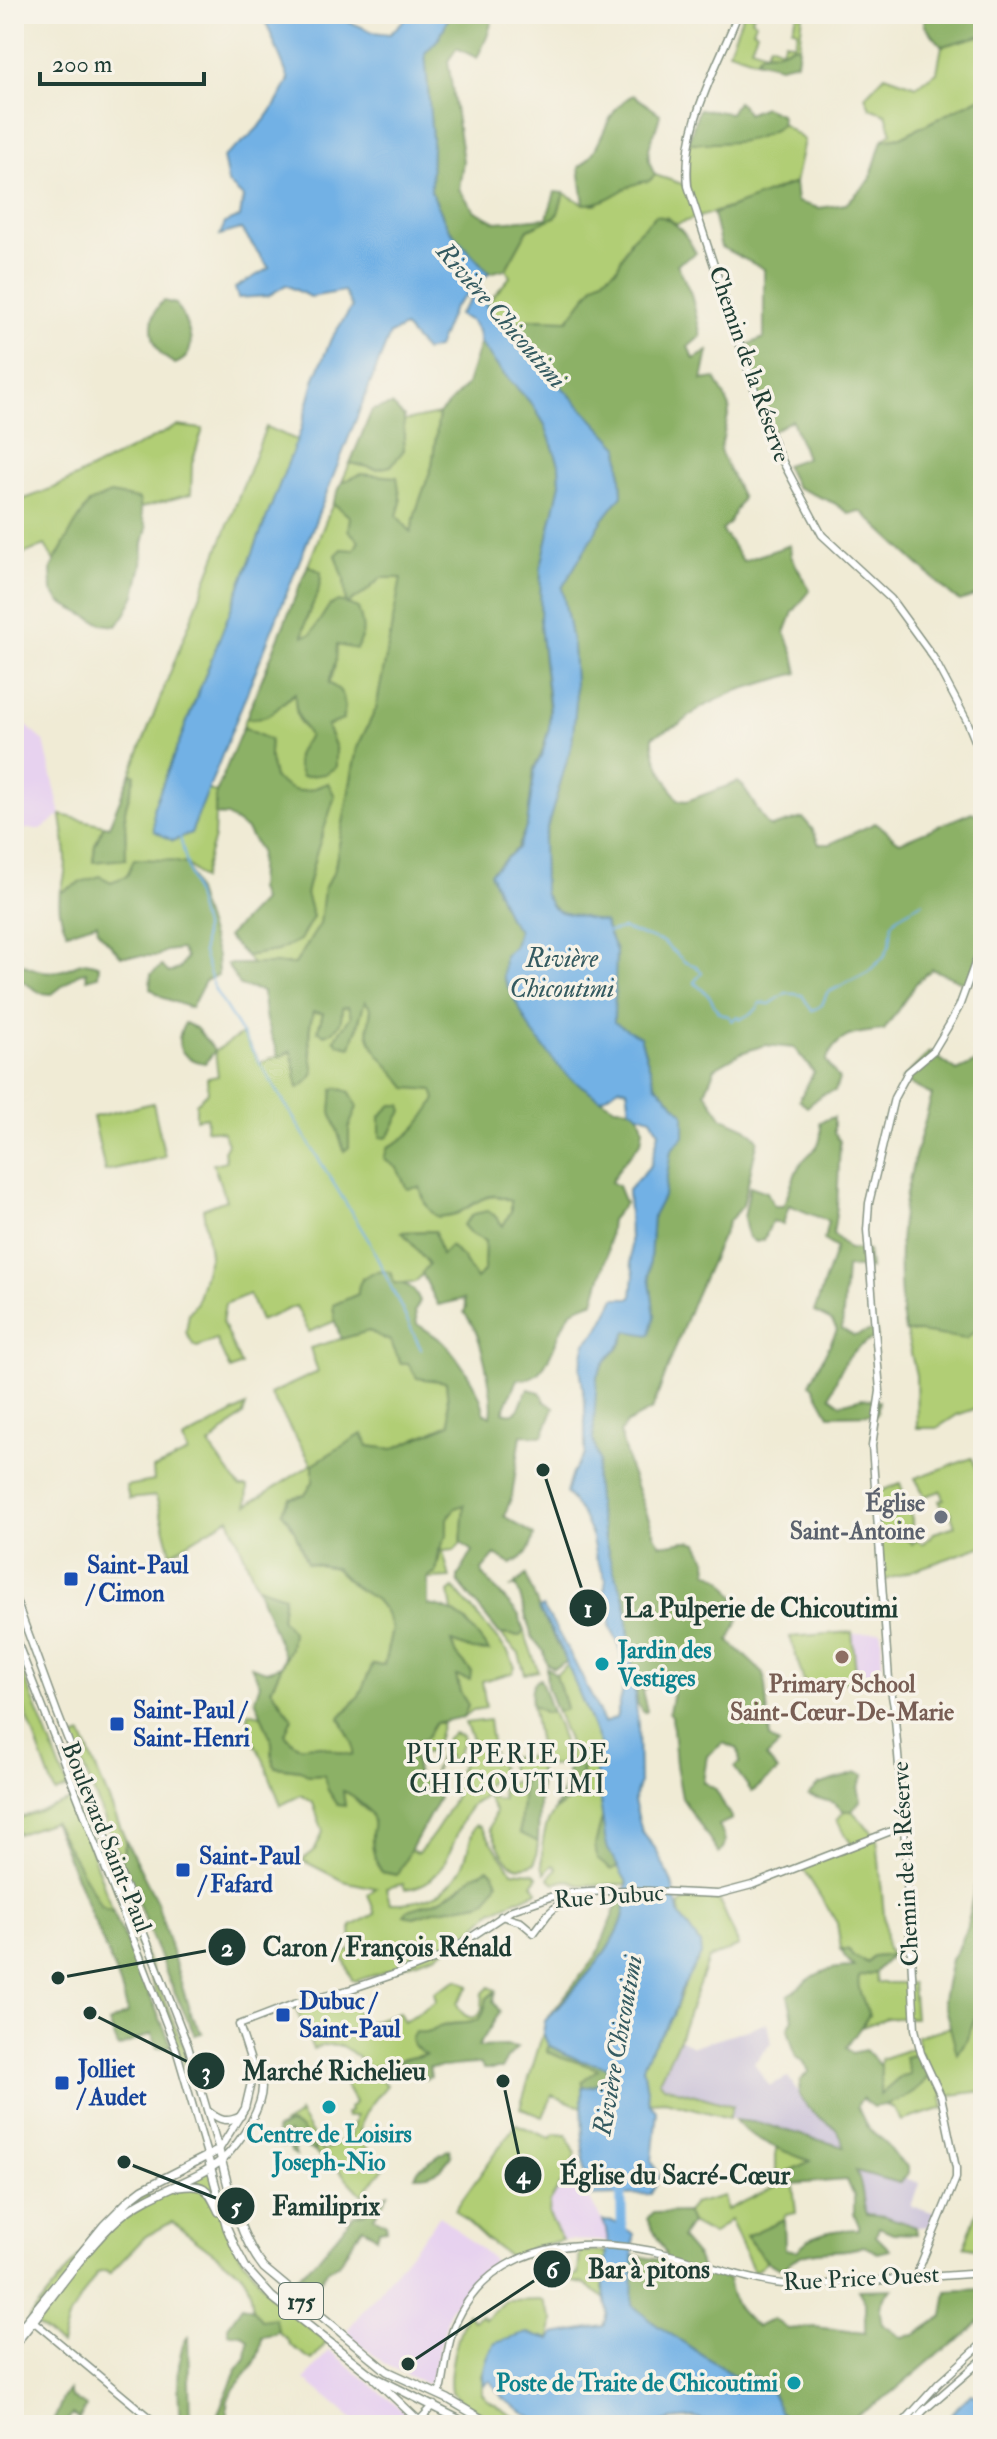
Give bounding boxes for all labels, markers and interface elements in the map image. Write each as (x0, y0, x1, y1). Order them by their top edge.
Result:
scale bar (40, 36, 204, 86)
text: 200 m (52, 49, 113, 80)
water label: Rivière Chicoutimi (429, 236, 573, 395)
street label: Chemin de la Réserve (701, 262, 798, 466)
water label: Rivière Chicoutimi (510, 943, 614, 1005)
place label: Église Saint-Antoine (790, 1487, 925, 1547)
marker: Église Saint-Antoine (932, 1508, 950, 1526)
place label: Saint-Paul / Cimon (85, 1550, 190, 1609)
marker: Saint-Paul / Cimon (62, 1570, 80, 1588)
callout: La Pulperie de Chicoutimi (568, 1583, 914, 1633)
text: La Pulperie de Chicoutimi (624, 1593, 898, 1626)
text: 1 (584, 1594, 592, 1625)
place label: Jardin des Vestiges (617, 1635, 712, 1694)
marker: Primary School Saint-Cœur-De-Marie (833, 1648, 851, 1666)
marker: Jardin des Vestiges (593, 1655, 611, 1673)
place label: Primary School Saint-Cœur-De-Marie (730, 1669, 954, 1728)
place label: Saint-Paul / Saint-Henri (133, 1695, 251, 1754)
marker: Saint-Paul / Saint-Henri (108, 1715, 126, 1733)
street label: Boulevard Saint-Paul (54, 1737, 159, 1937)
district label: PULPERIE DE CHICOUTIMI (406, 1739, 610, 1801)
street label: Chemin de la Réserve (885, 1761, 926, 1967)
place label: Saint-Paul / Fafard (197, 1841, 302, 1900)
marker: Saint-Paul / Fafard (174, 1861, 192, 1879)
street label: Rue Dubuc (553, 1877, 665, 1916)
callout: Caron / François Rénald (207, 1922, 528, 1972)
text: Caron / François Rénald (262, 1932, 512, 1964)
text: 2 (221, 1933, 233, 1964)
water label: Rivière Chicoutimi (586, 1953, 650, 2139)
place label: Dubuc / Saint-Paul (299, 1986, 402, 2045)
marker: Dubuc / Saint-Paul (274, 2006, 292, 2024)
callout: Marché Richelieu (186, 2046, 442, 2096)
place label: Jolliet / Audet (76, 2054, 147, 2113)
text: Marché Richelieu (241, 2056, 426, 2088)
text: 3 (201, 2057, 211, 2088)
marker: Jolliet / Audet (53, 2074, 71, 2092)
marker: Centre de Loisirs Joseph-Nio (320, 2098, 338, 2116)
place label: Centre de Loisirs Joseph-Nio (246, 2119, 412, 2178)
callout: Église du Sacré-Cœur (503, 2150, 806, 2200)
text: Église du Sacré-Cœur (560, 2157, 790, 2193)
text: 4 (516, 2160, 532, 2191)
callout: Familiprix (216, 2181, 396, 2231)
text: Familiprix (272, 2191, 381, 2224)
text: 5 (231, 2192, 242, 2223)
callout: Bar à pitons (532, 2244, 726, 2294)
text: Bar à pitons (588, 2254, 710, 2287)
text: 6 (546, 2255, 560, 2286)
street label: Rue Price Ouest (782, 2259, 940, 2298)
road number: 175 (279, 2283, 323, 2319)
place label: Poste de Traite de Chicoutimi (496, 2368, 779, 2399)
marker: Poste de Traite de Chicoutimi (785, 2374, 803, 2392)

